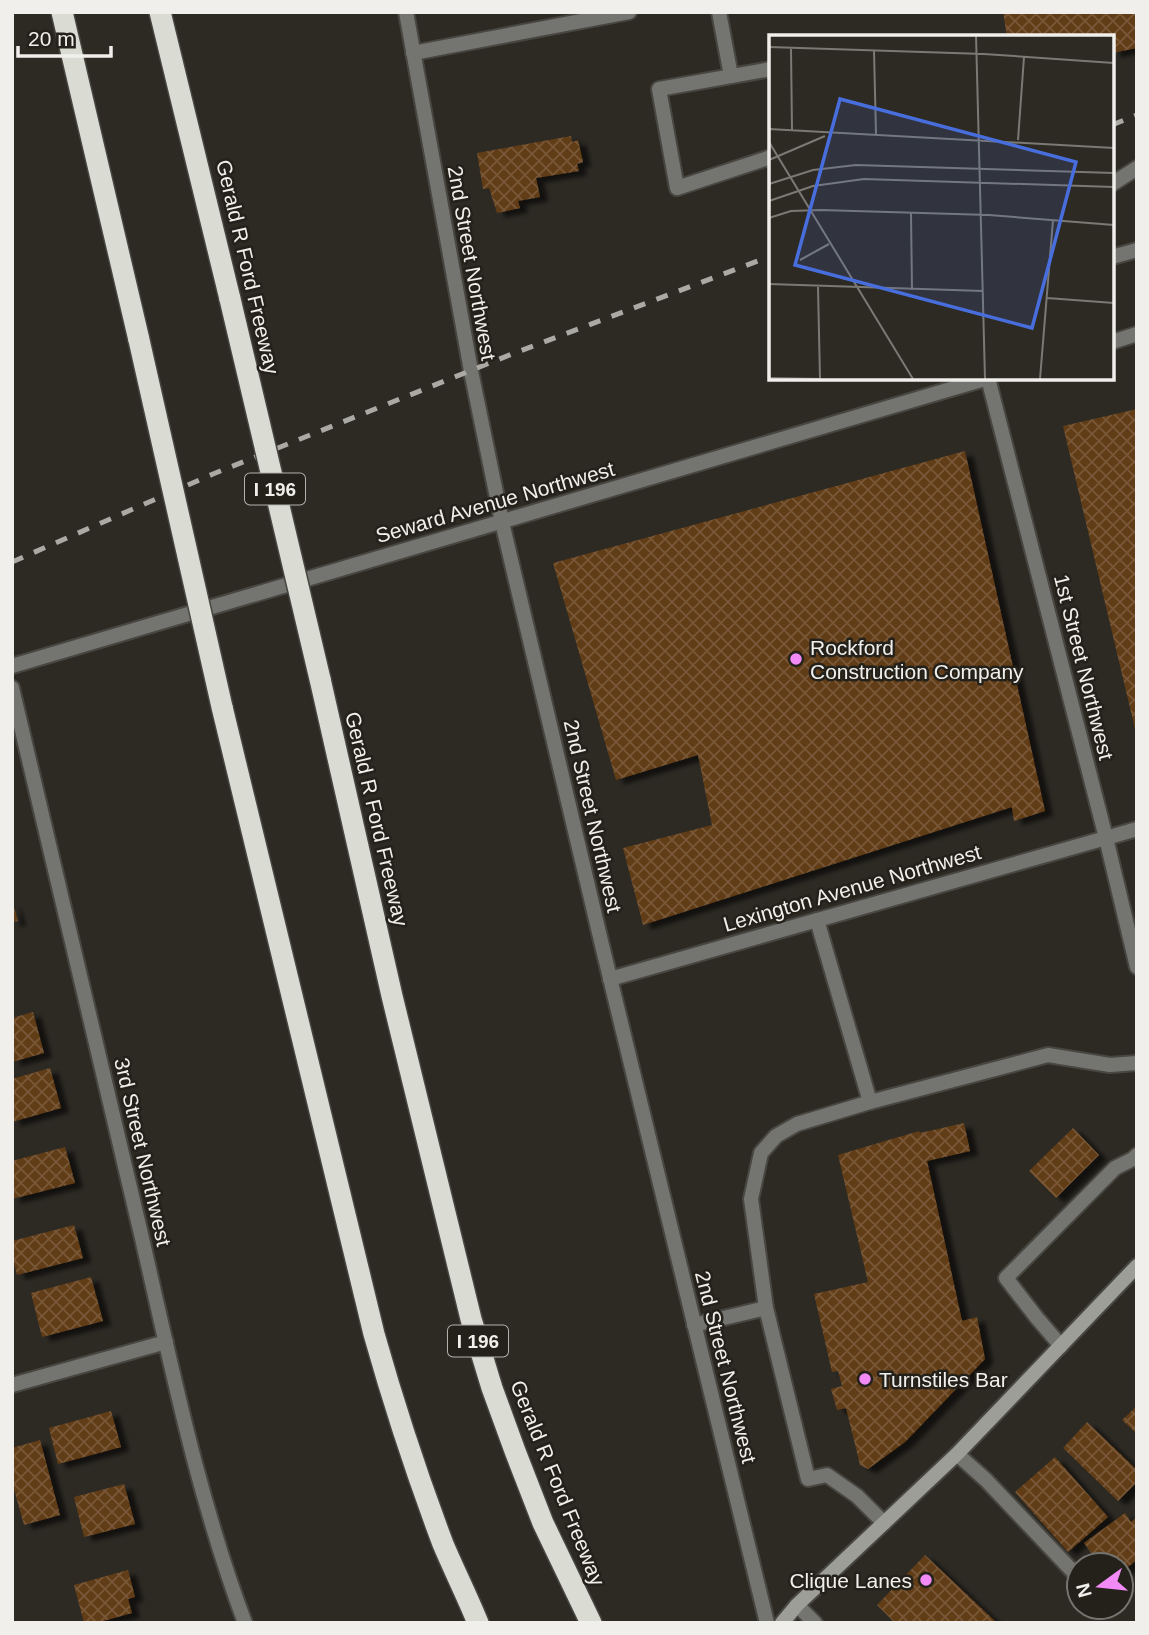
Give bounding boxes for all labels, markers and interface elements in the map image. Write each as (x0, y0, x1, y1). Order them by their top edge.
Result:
scale bar (18, 14, 110, 58)
text: 20 m (28, 27, 75, 50)
inset map (769, 35, 1114, 380)
street label: Gerald R Ford Freeway (212, 158, 284, 377)
street label: 2nd Street Northwest (444, 164, 500, 362)
street label: Seward Avenue Northwest (373, 457, 617, 547)
road number: I 196 (245, 474, 305, 504)
street label: 1st Street Northwest (1050, 572, 1118, 762)
place label: Rockford Construction Company (810, 636, 1024, 683)
marker: Rockford Construction Company (788, 651, 804, 667)
street label: Gerald R Ford Freeway (341, 710, 413, 929)
street label: 2nd Street Northwest (560, 717, 626, 915)
street label: Lexington Avenue Northwest (721, 840, 984, 936)
street label: 3rd Street Northwest (110, 1056, 176, 1249)
street label: 2nd Street Northwest (691, 1269, 761, 1466)
road number: I 196 (448, 1326, 508, 1357)
place label: Turnstiles Bar (879, 1368, 1008, 1391)
marker: Turnstiles Bar (857, 1371, 873, 1387)
street label: Gerald R Ford Freeway (506, 1377, 610, 1589)
north arrow (1065, 1551, 1135, 1621)
place label: Clique Lanes (789, 1569, 912, 1592)
marker: Clique Lanes (918, 1572, 934, 1588)
text: N (1072, 1581, 1096, 1600)

